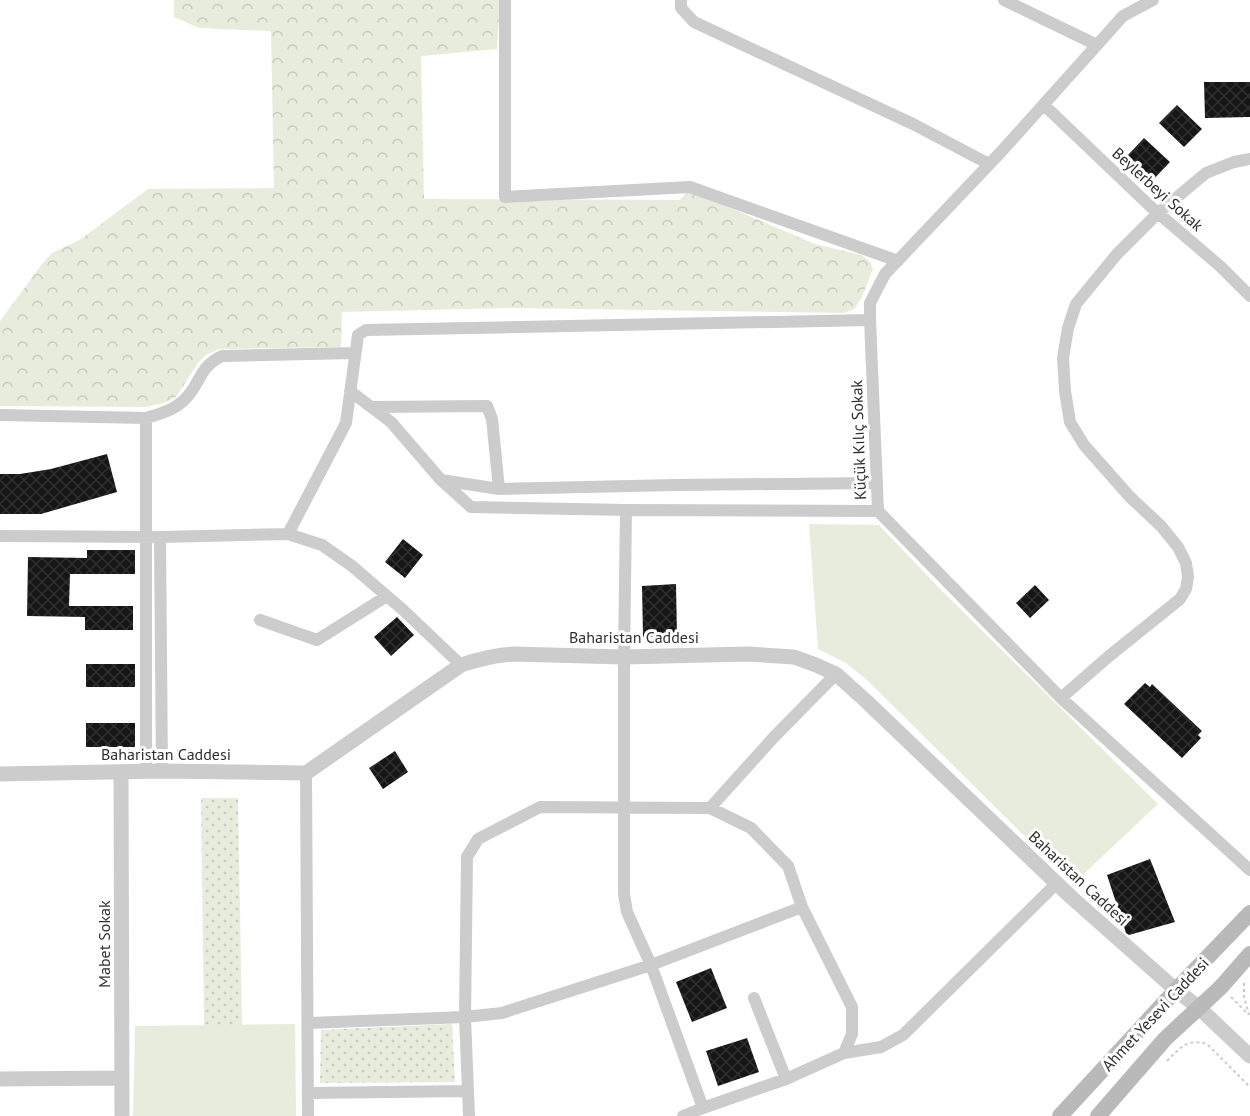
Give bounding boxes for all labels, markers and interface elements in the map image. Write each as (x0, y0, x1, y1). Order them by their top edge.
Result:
street label: Beylerbeyi Sokak (1108, 143, 1208, 235)
street label: Küçük Kılıç Sokak (846, 379, 870, 500)
street label: Baharistan Caddesi (569, 627, 699, 647)
street label: Baharistan Caddesi (101, 744, 231, 764)
street label: Baharistan Caddesi (1025, 826, 1133, 930)
street label: Mabet Sokak (94, 900, 114, 988)
street label: Ahmet Yesevi Caddesi (1097, 953, 1213, 1075)

